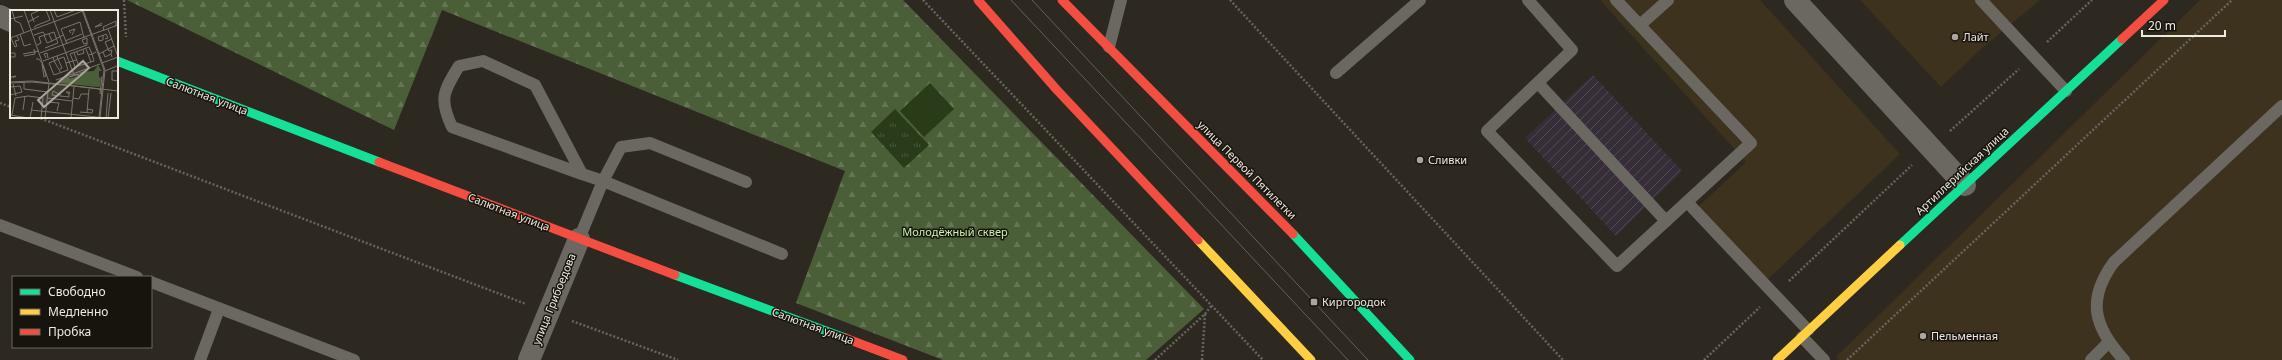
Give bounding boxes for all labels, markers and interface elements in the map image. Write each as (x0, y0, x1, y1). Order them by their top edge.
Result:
inset map (10, 10, 118, 118)
scale bar (2142, 12, 2225, 38)
text: 20 m (2148, 17, 2176, 34)
place label: Лайт (1963, 29, 1989, 44)
marker: Лайт (1950, 32, 1960, 42)
street label: Салютная улица (164, 73, 250, 118)
street label: улица Первой Пятилетки (1195, 117, 1300, 222)
street label: Артиллерийская улица (1912, 123, 2012, 218)
place label: Сливки (1428, 152, 1467, 167)
marker: Сливки (1415, 155, 1425, 165)
street label: Салютная улица (466, 189, 552, 234)
park label: Молодёжный сквер (902, 224, 1008, 239)
street label: улица Грибоедова (528, 251, 579, 347)
legend (12, 276, 152, 348)
text: Свободно (48, 283, 106, 300)
place label: Киргородок (1322, 294, 1386, 309)
marker: Киргородок (1309, 297, 1319, 307)
text: Медленно (48, 303, 108, 320)
street label: Салютная улица (770, 304, 856, 347)
text: Пробка (48, 323, 91, 340)
place label: Пельменная (1931, 328, 1998, 343)
marker: Пельменная (1918, 331, 1928, 341)

